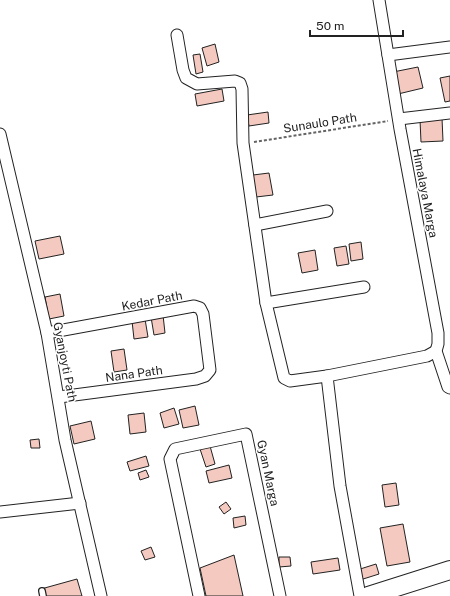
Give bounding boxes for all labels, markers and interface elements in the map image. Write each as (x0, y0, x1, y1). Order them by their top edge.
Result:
scale bar (310, 12, 403, 38)
text: 50 m (316, 19, 344, 33)
street label: Sunaulo Path (282, 110, 358, 136)
street label: Himalaya Marga (409, 147, 441, 239)
street label: Kedar Path (120, 288, 184, 314)
street label: Gyanjoyti Path (50, 321, 80, 403)
street label: Nana Path (105, 363, 164, 385)
street label: Gyan Marga (254, 439, 282, 507)

